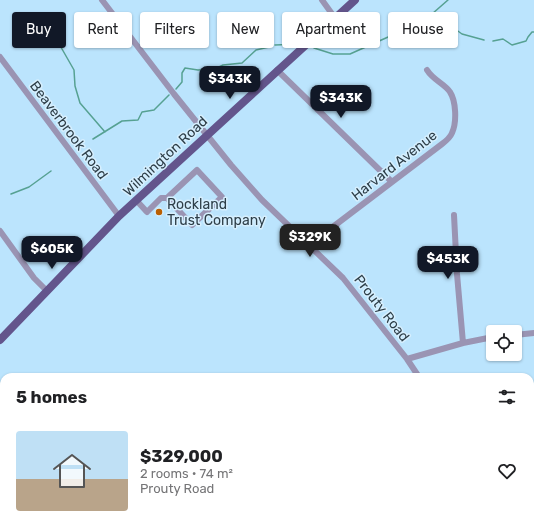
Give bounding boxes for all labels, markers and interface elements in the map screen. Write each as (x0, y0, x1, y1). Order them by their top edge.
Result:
chip: Buy (12, 12, 66, 48)
chip: Rent (74, 12, 132, 48)
chip: Filters (140, 12, 209, 48)
chip: New (217, 12, 274, 48)
chip: Apartment (282, 12, 380, 48)
chip: House (388, 12, 458, 48)
pin: $343K (202, 66, 258, 100)
text: $343K (208, 71, 252, 86)
street label: Beaverbrook Road (26, 78, 111, 183)
pin: $343K (313, 85, 369, 119)
text: $343K (319, 90, 363, 105)
street label: Wilmington Road (120, 113, 211, 200)
street label: Harvard Avenue (348, 127, 441, 204)
place label: Rockland Trust Company (167, 196, 266, 229)
marker: Rockland Trust Company (154, 207, 164, 217)
pin: $329K (282, 224, 338, 258)
text: $329K (289, 229, 331, 244)
pin: $605K (24, 236, 80, 270)
text: $605K (30, 241, 74, 256)
pin: $453K (420, 246, 476, 280)
text: $453K (426, 251, 470, 266)
street label: Prouty Road (350, 272, 413, 345)
map controls (486, 325, 522, 361)
button: locate (486, 325, 522, 361)
icon: filters (496, 386, 518, 408)
text: 5 homes (16, 387, 87, 407)
text: $329,000 (140, 446, 223, 466)
icon: home (48, 447, 96, 495)
icon: heart (496, 460, 518, 482)
text: 2 rooms · 74 m² (140, 466, 233, 481)
text: Prouty Road (140, 481, 214, 496)

